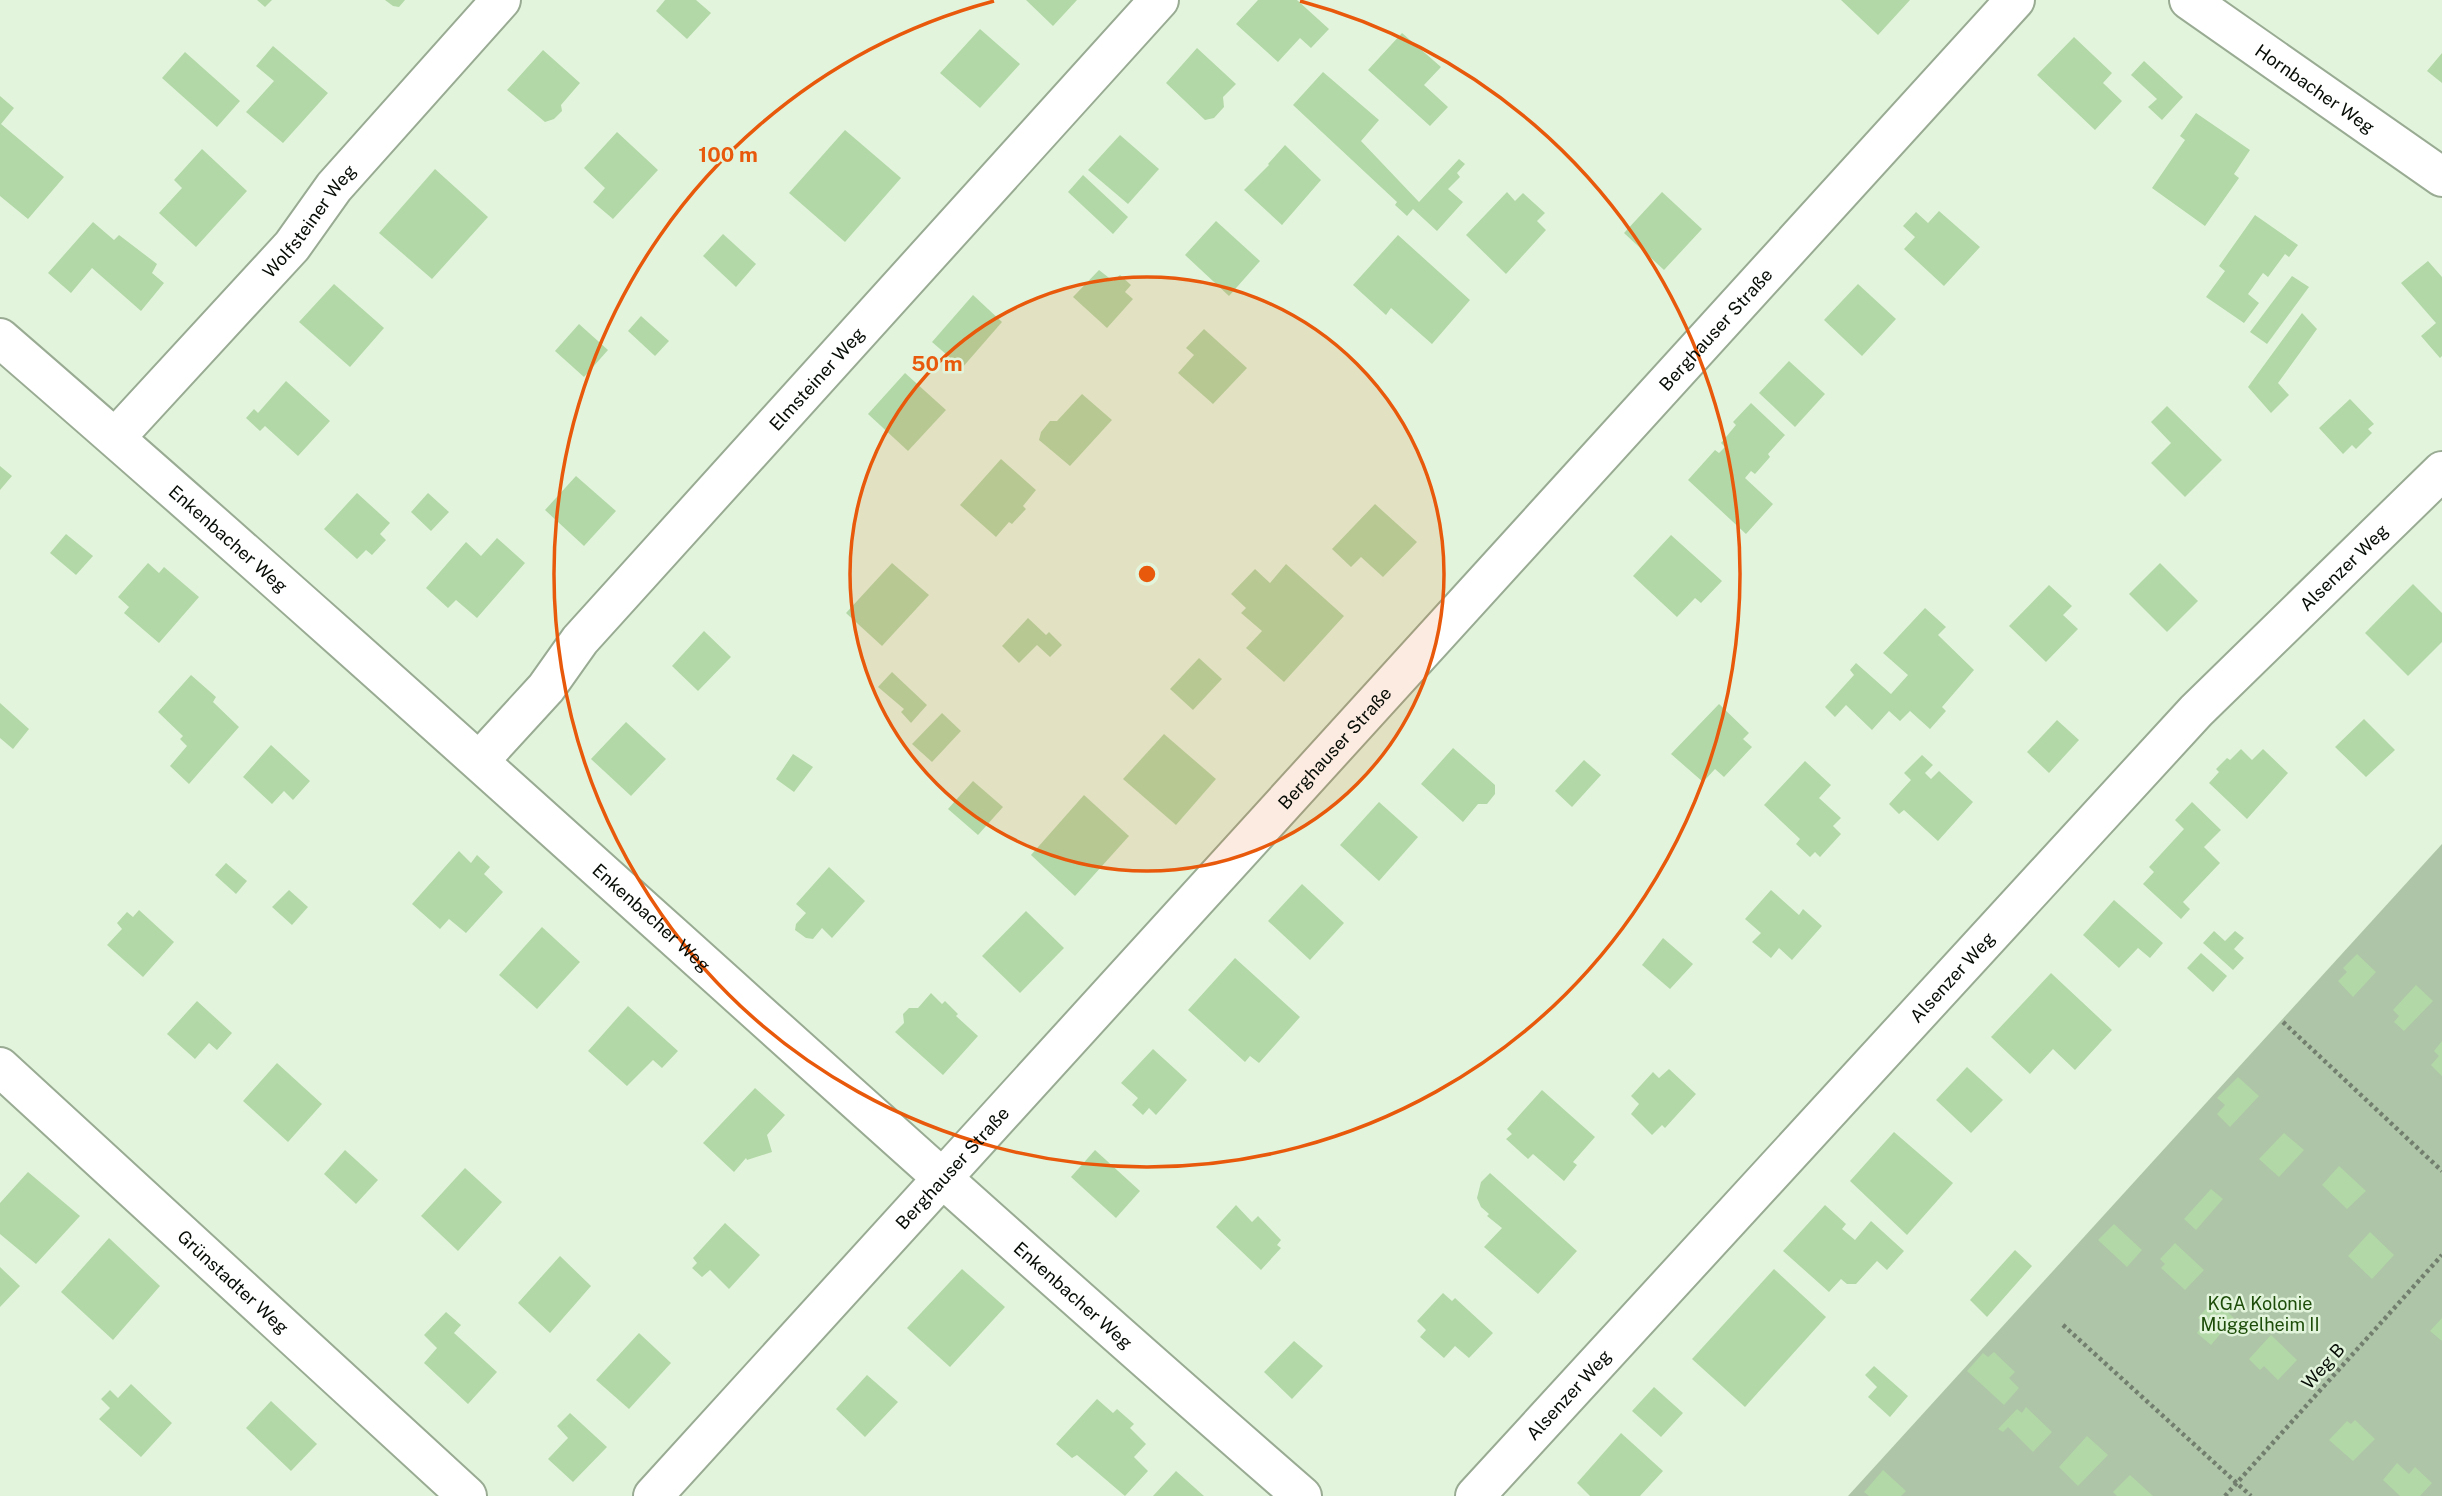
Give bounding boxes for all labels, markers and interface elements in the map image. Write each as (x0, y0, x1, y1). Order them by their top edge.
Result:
street label: Hornbacher Weg (2251, 39, 2379, 137)
text: 100 m (698, 142, 758, 167)
street label: Wolfsteiner Weg (258, 160, 360, 282)
street label: Berghauser Straße (1654, 264, 1776, 395)
street label: Elmsteiner Weg (765, 323, 868, 434)
text: 50 m (911, 351, 963, 376)
street label: Enkenbacher Weg (165, 480, 292, 596)
street label: Alsenzer Weg (2295, 519, 2392, 615)
centre of rings (1135, 562, 1159, 586)
street label: Berghauser Straße (1273, 682, 1395, 813)
street label: Enkenbacher Weg (589, 859, 715, 976)
street label: Alsenzer Weg (1905, 927, 1999, 1026)
street label: Berghauser Straße (891, 1102, 1013, 1233)
street label: Grünstadter Weg (174, 1225, 293, 1338)
street label: Enkenbacher Weg (1010, 1237, 1137, 1353)
park label: KGA Kolonie Müggelheim II (2200, 1293, 2320, 1335)
street label: Weg B (2297, 1339, 2349, 1393)
street label: Alsenzer Weg (1522, 1345, 1615, 1444)

